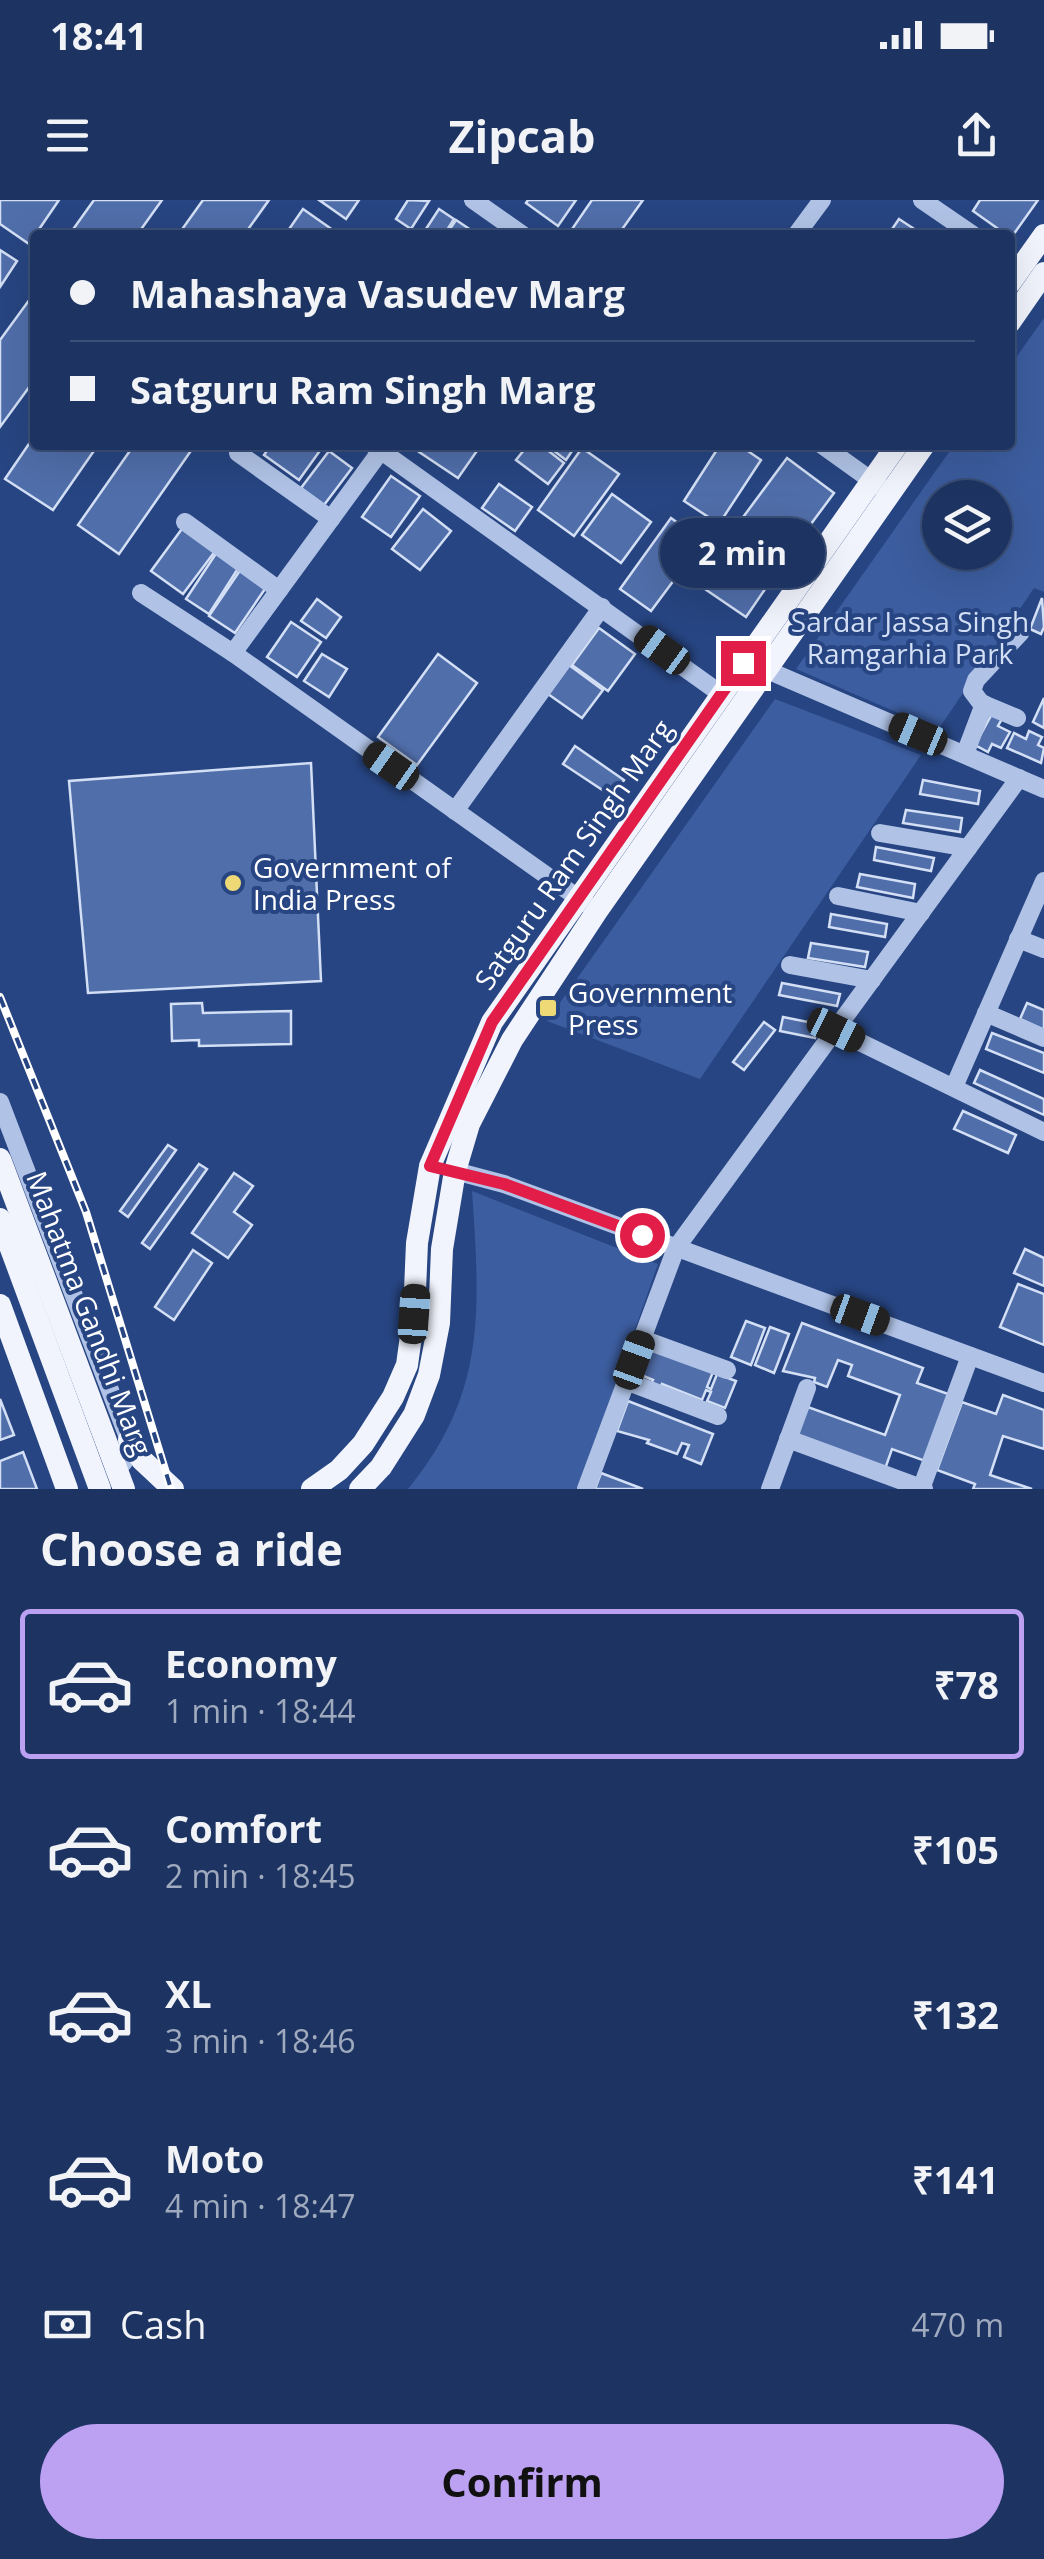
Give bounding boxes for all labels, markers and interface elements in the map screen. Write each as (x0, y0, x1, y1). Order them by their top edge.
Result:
text: 18:41 (50, 9, 148, 61)
text: Zipcab (448, 105, 596, 166)
icon: menu (40, 108, 95, 163)
icon: share (949, 108, 1004, 163)
text: Mahashaya Vasudev Marg (130, 267, 625, 319)
text: Satguru Ram Singh Marg (130, 363, 595, 415)
map controls (922, 480, 1012, 570)
button: layers (922, 480, 1012, 570)
callout: 2 min (660, 518, 826, 588)
text: 2 min (698, 531, 787, 574)
park label: Sardar Jassa Singh Ramgarhia Park (791, 602, 1029, 672)
car (629, 620, 695, 680)
route end (721, 641, 766, 686)
car (885, 708, 951, 760)
street label: Satguru Ram Singh Marg (465, 711, 681, 997)
car (358, 737, 424, 795)
place label: Government of India Press (253, 848, 452, 918)
marker: Government of India Press (222, 872, 244, 894)
place label: Government Press (568, 973, 732, 1043)
marker: Government Press (537, 997, 559, 1019)
car (802, 1003, 870, 1057)
street label: Mahatma Gandhi Marg (18, 1166, 162, 1460)
route start (620, 1213, 665, 1258)
car (397, 1283, 431, 1345)
car (827, 1291, 893, 1339)
car (610, 1327, 658, 1393)
text: Choose a ride (40, 1518, 343, 1579)
text: Economy (165, 1637, 337, 1689)
icon: car (45, 1639, 135, 1729)
text: ₹78 (934, 1658, 999, 1710)
text: 1 min · 18:44 (165, 1689, 356, 1732)
text: Comfort (165, 1802, 322, 1854)
icon: car (45, 1804, 135, 1894)
text: ₹105 (912, 1823, 999, 1875)
text: 2 min · 18:45 (165, 1854, 356, 1897)
text: XL (165, 1967, 212, 2019)
icon: car (45, 1969, 135, 2059)
text: ₹132 (912, 1988, 999, 2040)
text: 3 min · 18:46 (165, 2019, 356, 2062)
text: Moto (165, 2132, 264, 2184)
icon: car (45, 2134, 135, 2224)
text: ₹141 (912, 2153, 999, 2205)
text: 4 min · 18:47 (165, 2184, 356, 2227)
icon: cash (40, 2297, 95, 2352)
text: Cash (120, 2298, 206, 2350)
text: 470 m (911, 2303, 1004, 2346)
button: Confirm (40, 2424, 1004, 2539)

